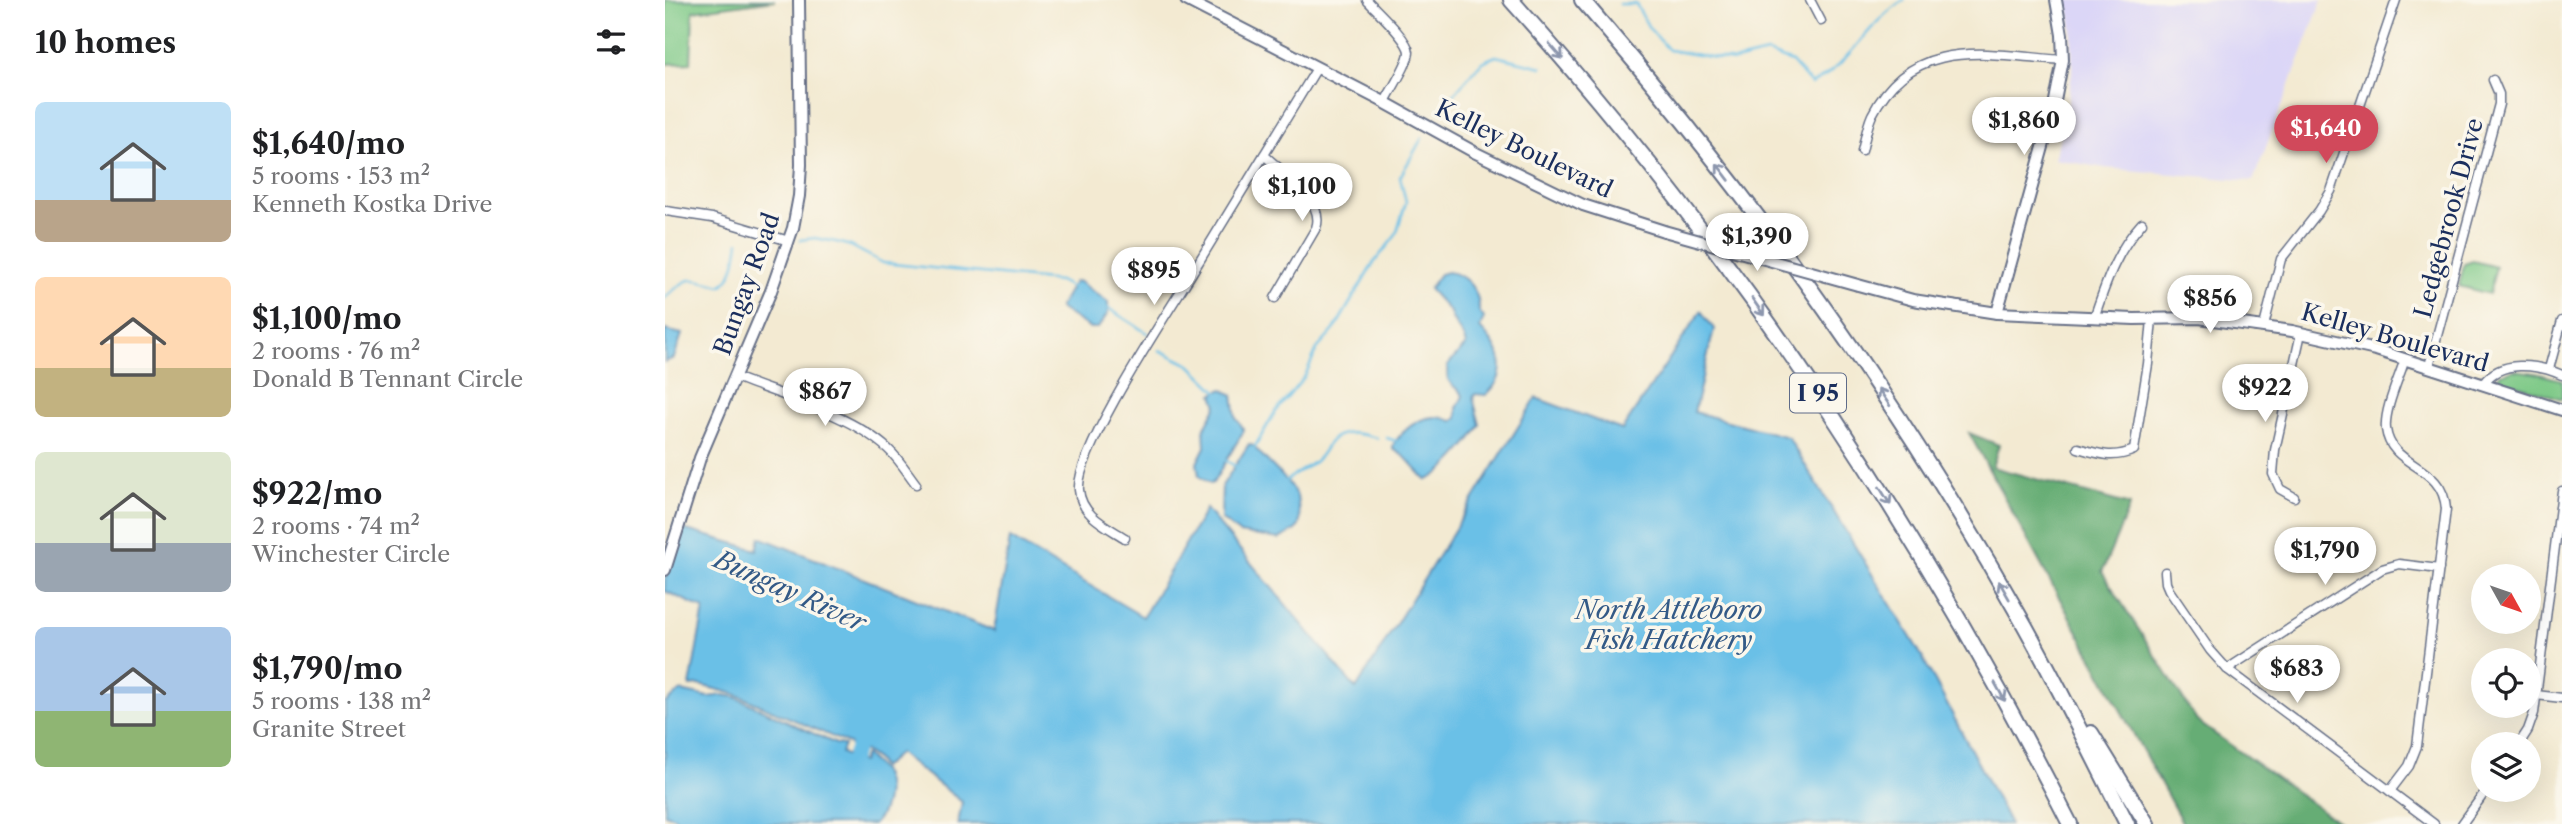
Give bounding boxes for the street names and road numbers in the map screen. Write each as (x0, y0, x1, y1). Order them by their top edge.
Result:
street label: Kelley Boulevard (1431, 93, 1618, 204)
street label: Ledgebrook Drive (2408, 115, 2489, 321)
street label: Bungay Road (707, 208, 786, 359)
street label: Kelley Boulevard (2298, 297, 2492, 378)
road number: I 95 (1790, 374, 1846, 412)

